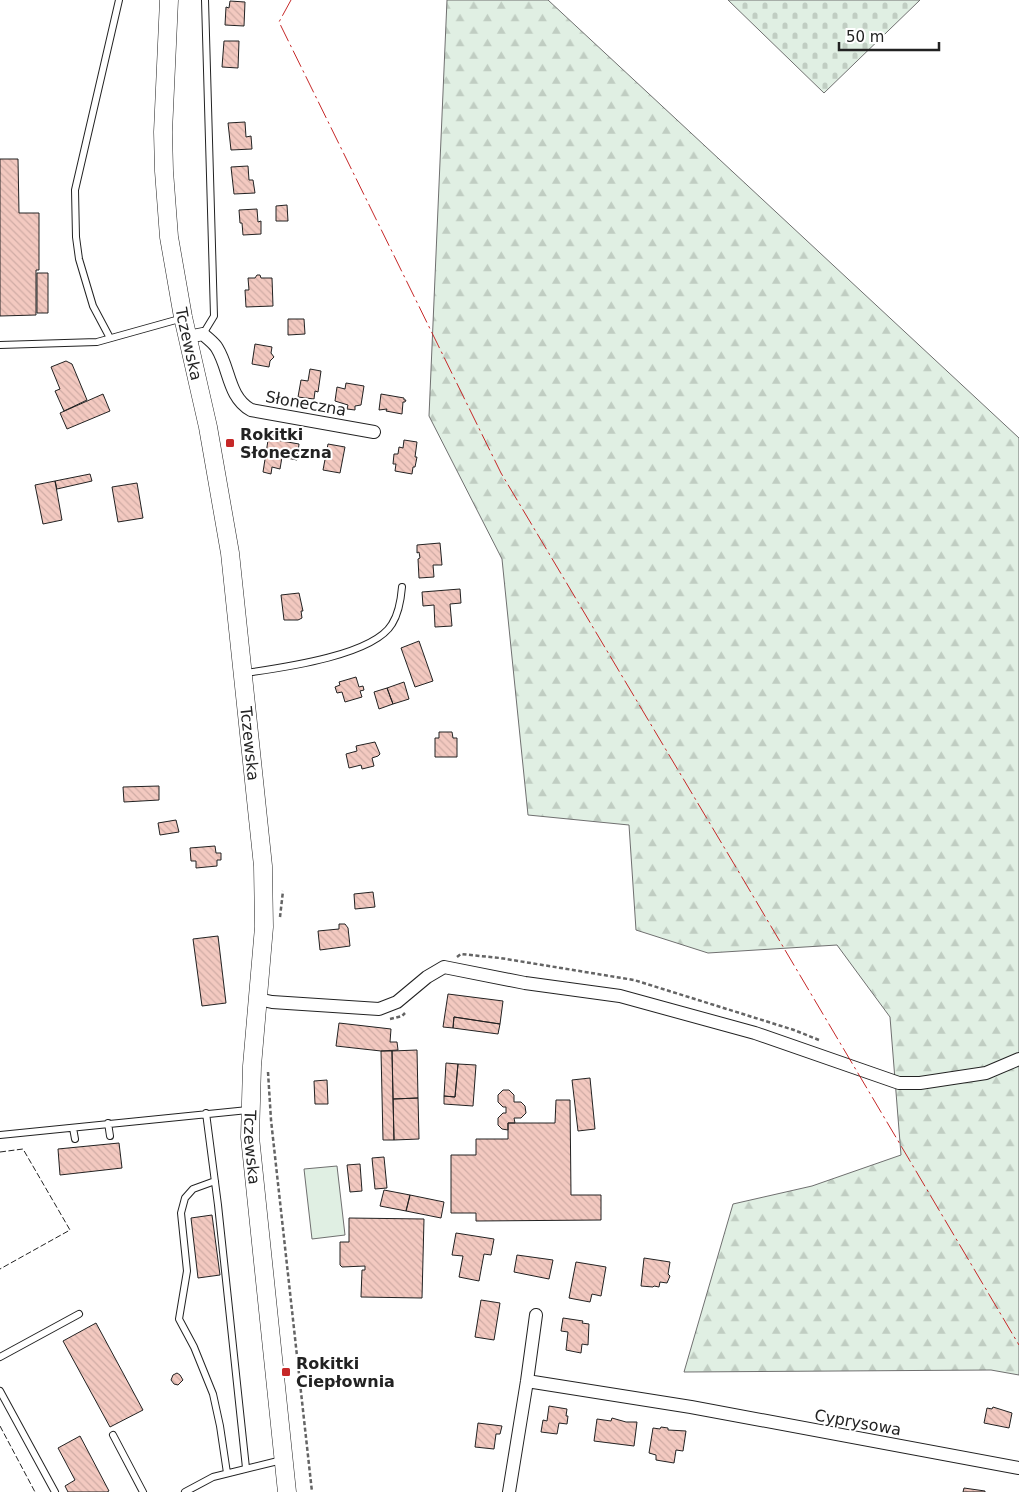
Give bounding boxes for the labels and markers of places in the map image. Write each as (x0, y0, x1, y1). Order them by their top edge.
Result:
place label: Rokitki Słoneczna (240, 425, 332, 462)
marker: Rokitki Słoneczna (224, 437, 236, 449)
place label: Rokitki Ciepłownia (296, 1354, 395, 1391)
marker: Rokitki Ciepłownia (280, 1366, 292, 1378)

